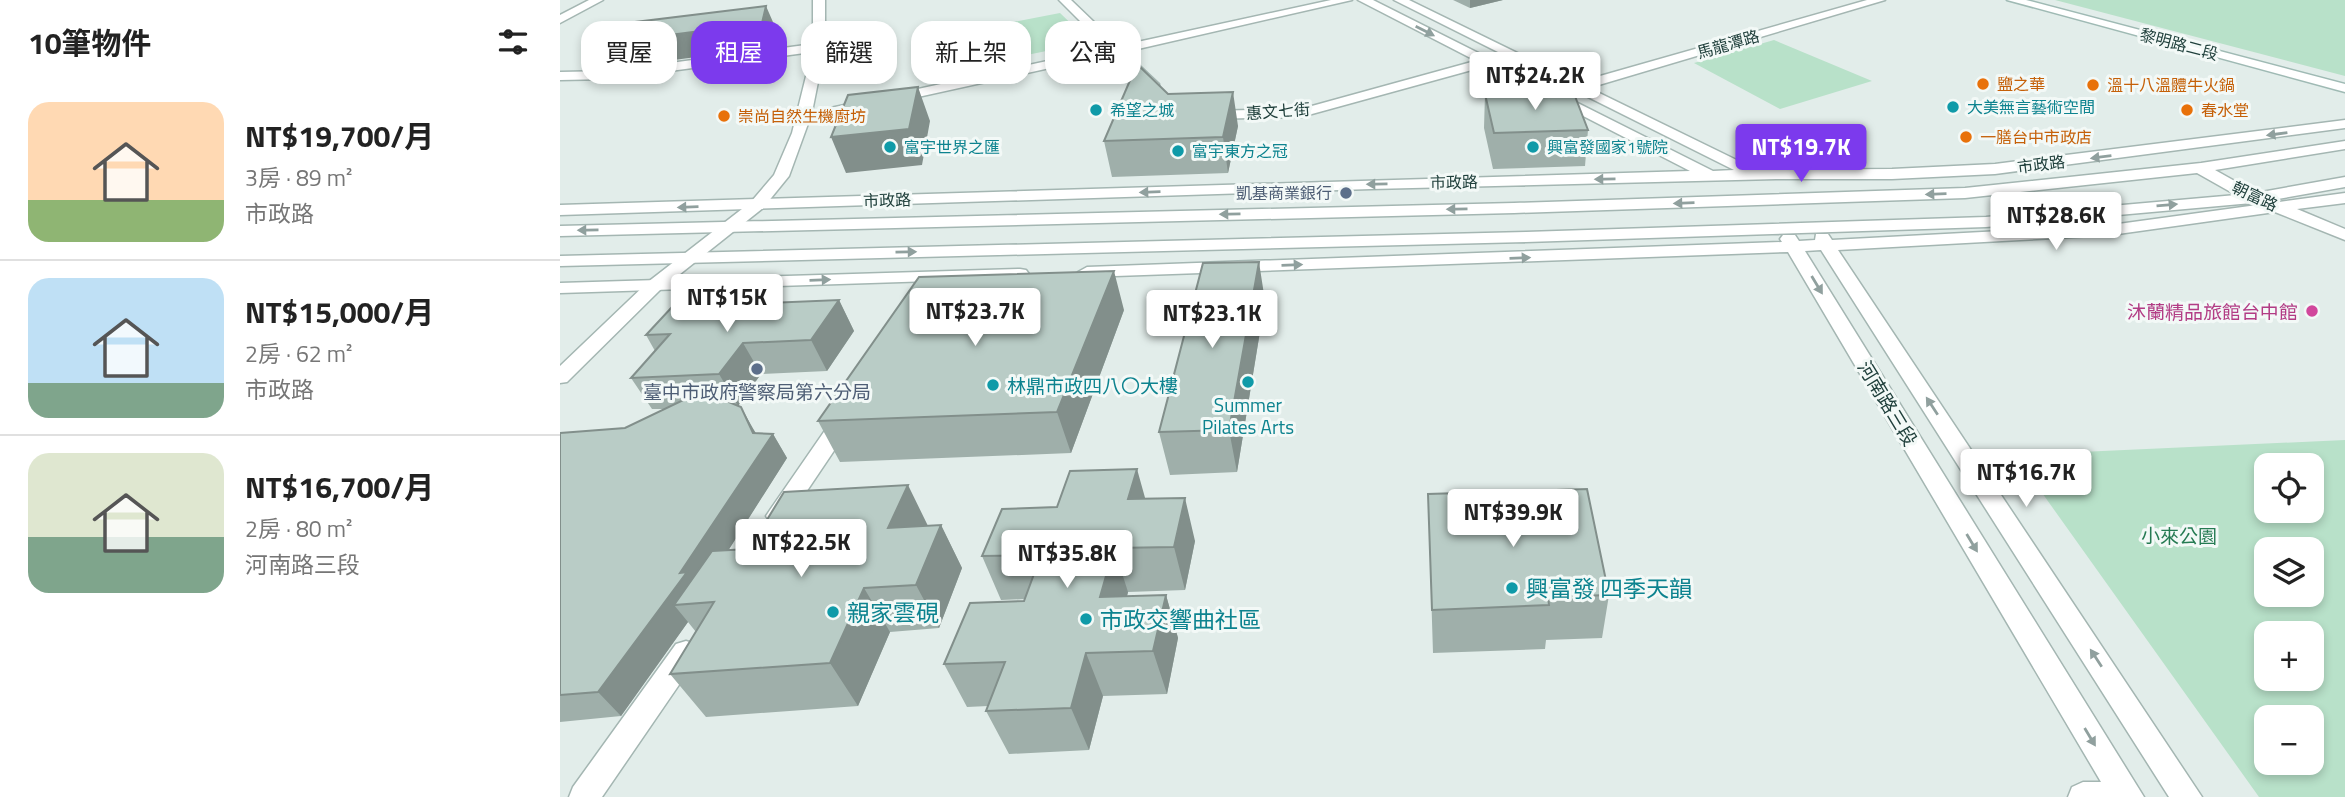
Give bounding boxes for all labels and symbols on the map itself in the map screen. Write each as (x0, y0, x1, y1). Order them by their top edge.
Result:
street label: 黎明路二段 (2137, 22, 2221, 66)
street label: 馬龍潭路 (1694, 24, 1762, 64)
one-way arrow (1415, 25, 1435, 37)
pin: NT$24.2K (1463, 52, 1607, 112)
place label: 鹽之華 (1997, 72, 2045, 96)
place label: 溫十八溫體牛火鍋 (2107, 73, 2235, 97)
marker: 鹽之華 (1975, 76, 1991, 92)
marker: 溫十八溫體牛火鍋 (2085, 77, 2101, 93)
place label: 大美無言藝術空間 (1967, 95, 2095, 119)
street label: 惠文七街 (1245, 97, 1311, 125)
place label: 希望之城 (1110, 98, 1174, 122)
place label: 春水堂 (2201, 98, 2249, 122)
marker: 大美無言藝術空間 (1945, 99, 1961, 115)
marker: 希望之城 (1088, 102, 1104, 118)
marker: 春水堂 (2179, 102, 2195, 118)
place label: 崇尚自然生機廚坊 (738, 104, 866, 128)
marker: 崇尚自然生機廚坊 (716, 108, 732, 124)
pin: NT$19.7K (1729, 124, 1873, 184)
place label: 一膳台中市政店 (1980, 125, 2092, 149)
one-way arrow (2266, 128, 2288, 139)
marker: 一膳台中市政店 (1958, 129, 1974, 145)
place label: 富宇世界之匯 (904, 135, 1000, 159)
place label: 興富發國家1號院 (1547, 135, 1668, 159)
marker: 富宇世界之匯 (882, 139, 898, 155)
place label: 富宇東方之冠 (1192, 139, 1288, 163)
marker: 興富發國家1號院 (1525, 139, 1541, 155)
marker: 富宇東方之冠 (1170, 143, 1186, 159)
street label: 市政路 (2016, 149, 2066, 179)
one-way arrow (2089, 151, 2111, 162)
street label: 市政路 (1430, 170, 1478, 194)
one-way arrow (1593, 173, 1615, 185)
street label: 朝富路 (2228, 175, 2282, 217)
one-way arrow (1366, 178, 1388, 190)
place label: 凱基商業銀行 (1236, 181, 1332, 205)
marker: 凱基商業銀行 (1338, 185, 1354, 201)
one-way arrow (1139, 186, 1161, 197)
street label: 市政路 (863, 187, 911, 213)
one-way arrow (1925, 188, 1947, 199)
pin: NT$28.6K (1984, 192, 2128, 252)
one-way arrow (1673, 197, 1695, 208)
one-way arrow (2156, 200, 2178, 211)
one-way arrow (677, 201, 699, 212)
one-way arrow (1446, 204, 1468, 215)
one-way arrow (1218, 208, 1240, 220)
one-way arrow (577, 224, 599, 236)
one-way arrow (896, 246, 918, 257)
one-way arrow (1509, 252, 1531, 264)
one-way arrow (1281, 260, 1303, 271)
pin: NT$15K (670, 274, 784, 334)
one-way arrow (809, 275, 831, 286)
one-way arrow (1810, 276, 1823, 295)
pin: NT$23.7K (903, 288, 1047, 348)
pin: NT$23.1K (1140, 290, 1284, 350)
place label: 沐蘭精品旅館台中館 (2127, 297, 2298, 326)
marker: 沐蘭精品旅館台中館 (2304, 303, 2320, 319)
street label: 河南路三段 (1851, 355, 1925, 451)
marker: 臺中市政府警察局第六分局 (749, 361, 765, 377)
place label: 林鼎市政四八〇大樓 (1007, 371, 1178, 400)
marker: Summer Pilates Arts (1240, 374, 1256, 390)
place label: 臺中市政府警察局第六分局 (643, 377, 871, 406)
marker: 林鼎市政四八〇大樓 (985, 377, 1001, 393)
place label: Summer Pilates Arts (1202, 390, 1294, 441)
one-way arrow (1925, 396, 1938, 416)
pin: NT$16.7K (1954, 449, 2098, 509)
pin: NT$39.9K (1441, 490, 1585, 549)
pin: NT$22.5K (729, 520, 873, 579)
park label: 小來公園 (2141, 521, 2217, 550)
pin: NT$35.8K (995, 530, 1139, 590)
one-way arrow (1966, 533, 1979, 552)
place label: 興富發 四季天韻 (1526, 571, 1692, 606)
marker: 興富發 四季天韻 (1504, 580, 1520, 596)
place label: 親家雲硯 (847, 595, 939, 630)
place label: 市政交響曲社區 (1100, 602, 1261, 637)
marker: 親家雲硯 (825, 604, 841, 620)
marker: 市政交響曲社區 (1078, 611, 1094, 627)
one-way arrow (2090, 648, 2103, 668)
one-way arrow (2084, 728, 2097, 747)

